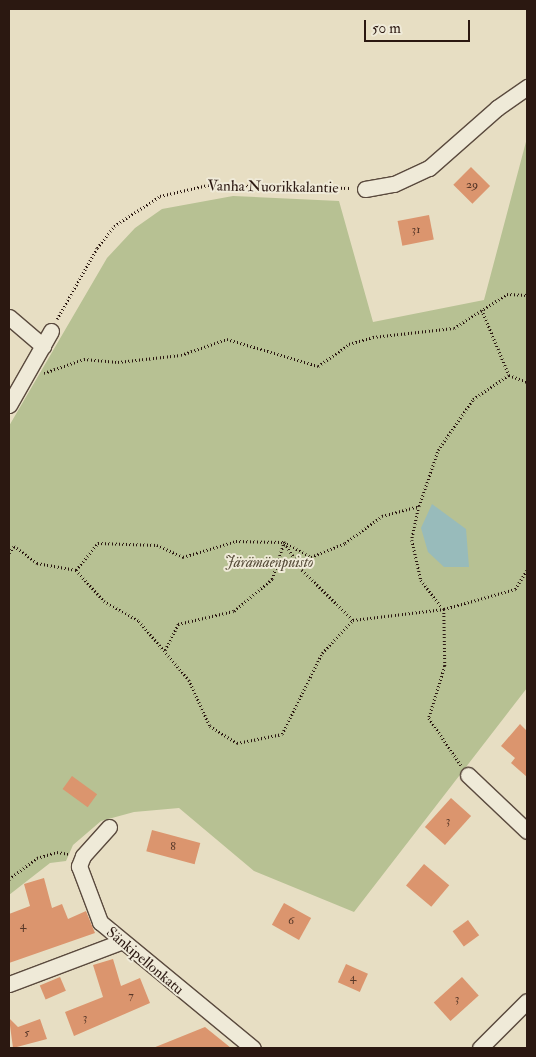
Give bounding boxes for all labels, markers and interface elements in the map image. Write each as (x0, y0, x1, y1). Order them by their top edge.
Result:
scale bar (366, 10, 472, 42)
text: 50 m (372, 19, 401, 38)
street label: Vanha Nuorikkalantie (207, 177, 339, 197)
house number: 29 (466, 178, 478, 192)
house number: 31 (412, 223, 420, 237)
park label: Järämäenpuisto (225, 554, 313, 572)
house number: 3 (446, 814, 450, 828)
house number: 8 (170, 840, 176, 854)
house number: 6 (288, 914, 294, 928)
house number: 4 (20, 919, 26, 933)
street label: Sänkipellonkatu (103, 923, 187, 999)
house number: 4 (350, 971, 356, 985)
house number: 7 (128, 989, 134, 1003)
house number: 3 (455, 992, 459, 1006)
house number: 3 (83, 1011, 87, 1025)
house number: 5 (24, 1026, 30, 1040)

